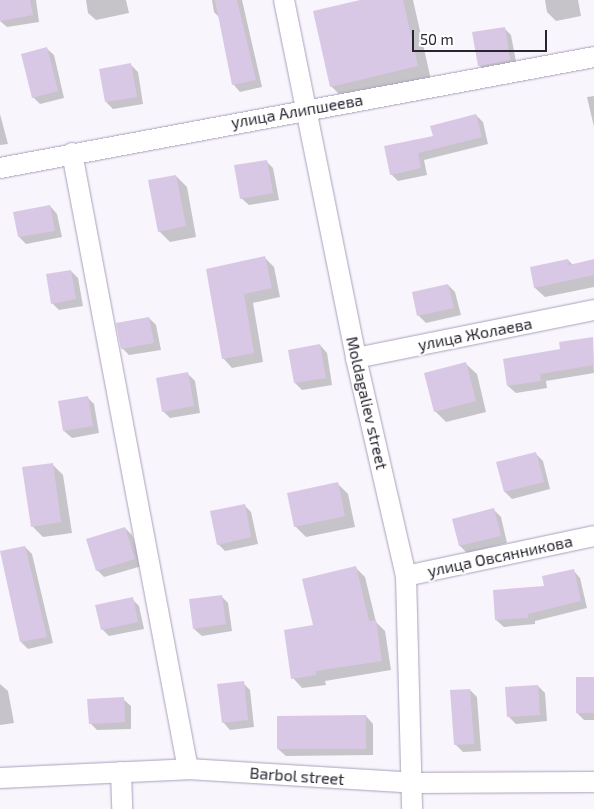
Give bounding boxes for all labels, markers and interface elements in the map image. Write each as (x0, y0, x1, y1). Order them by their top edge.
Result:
scale bar (414, 20, 549, 52)
text: 50 m (420, 30, 454, 48)
street label: улица Алипшеева (230, 90, 364, 132)
street label: улица Жолаева (416, 314, 534, 354)
street label: Moldagaliev street (342, 334, 392, 472)
street label: улица Овсянникова (426, 531, 574, 581)
street label: Barbol street (249, 763, 345, 789)

